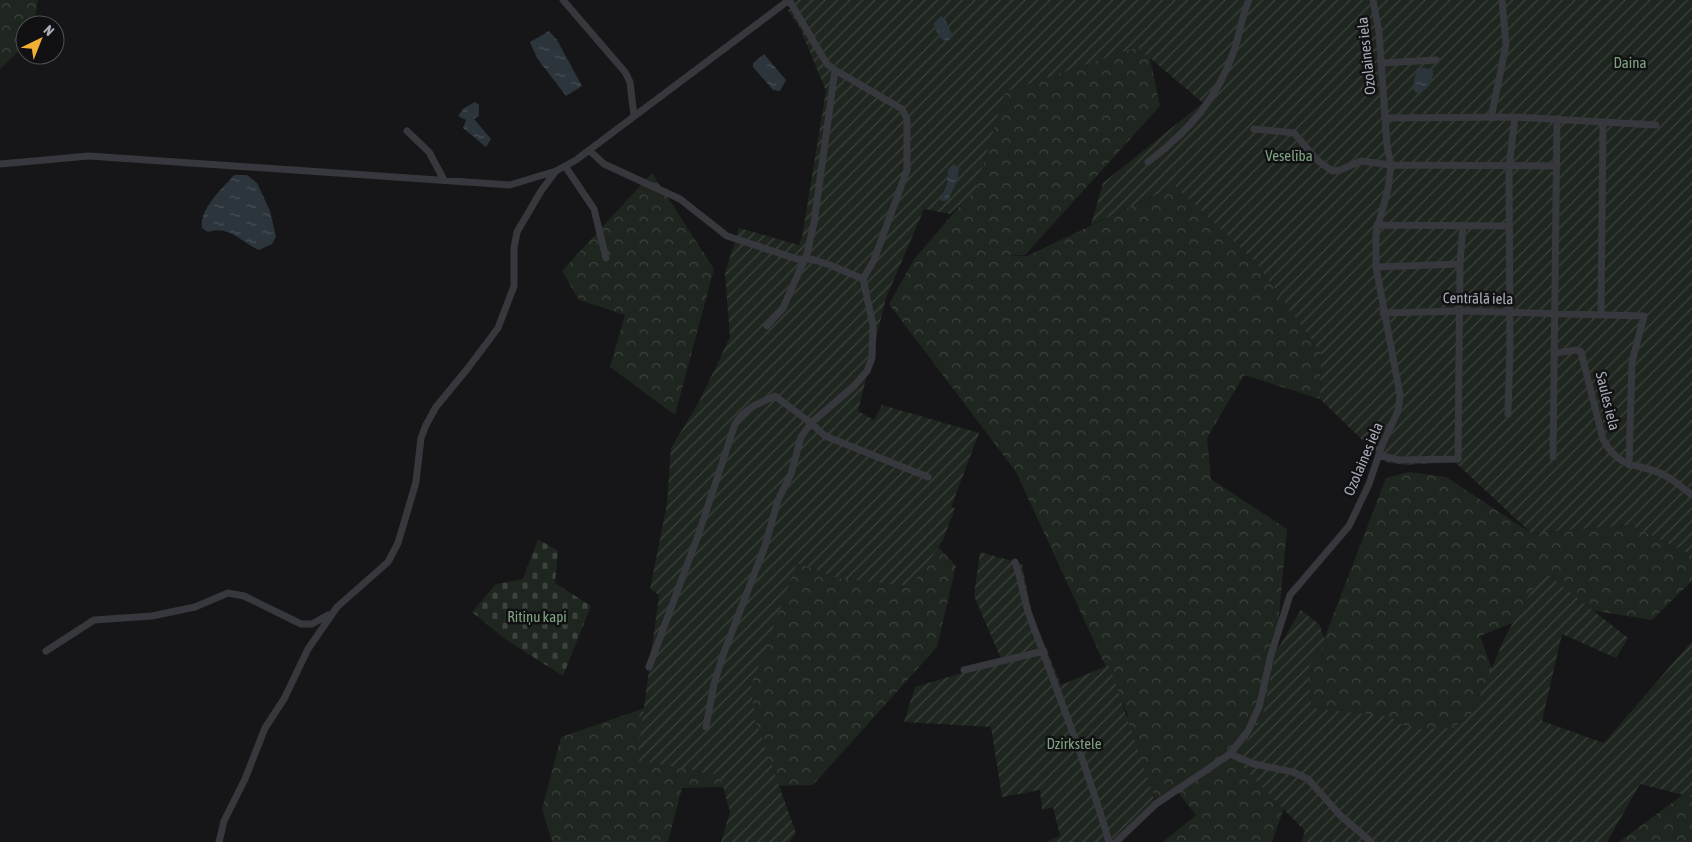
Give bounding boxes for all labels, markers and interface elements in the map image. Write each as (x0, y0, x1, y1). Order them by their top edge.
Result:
north arrow (15, 15, 65, 65)
street label: Ozolaines iela (1353, 16, 1379, 96)
text: N (40, 22, 57, 39)
park label: Daina (1613, 54, 1647, 71)
park label: Veselība (1265, 147, 1313, 164)
street label: Centrālā iela (1443, 289, 1513, 307)
street label: Saules iela (1593, 370, 1623, 432)
street label: Ozolaines iela (1340, 420, 1386, 498)
park label: Ritiņu kapi (507, 608, 567, 625)
park label: Dzirkstele (1046, 735, 1102, 752)

